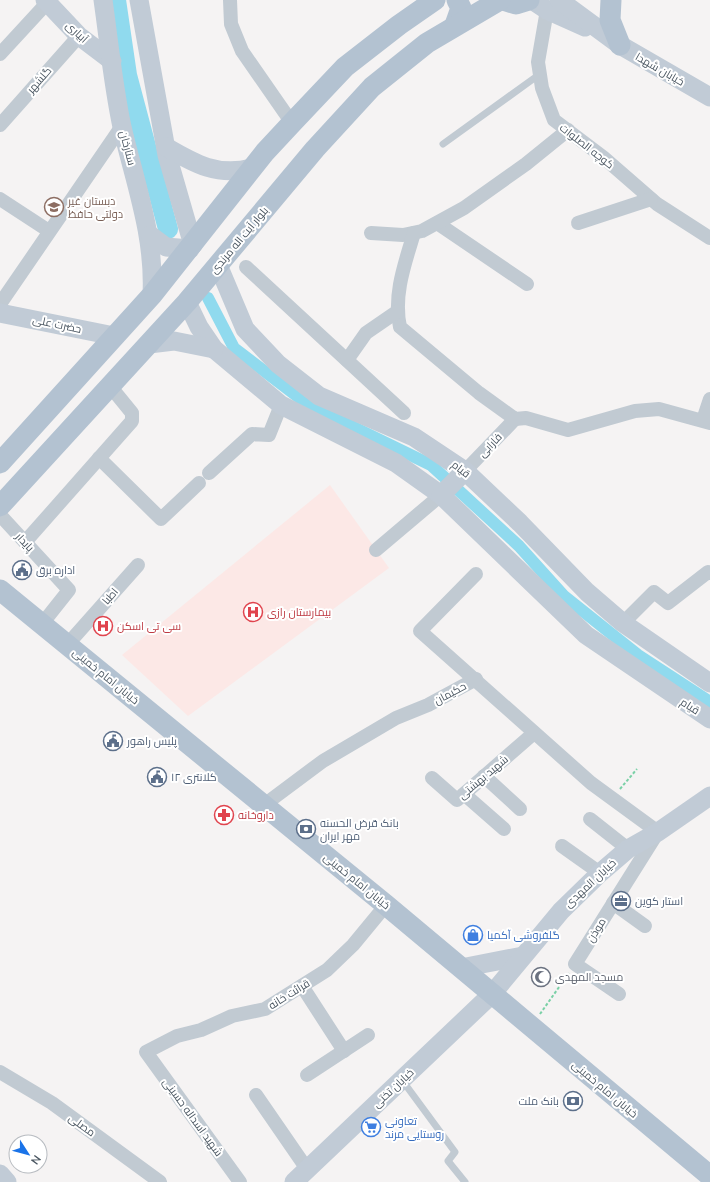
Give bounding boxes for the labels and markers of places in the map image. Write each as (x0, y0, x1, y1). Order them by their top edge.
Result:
place label: دبستان غیر دولتی حافظ (67, 194, 123, 221)
school or university icon: دبستان غیر دولتی حافظ (43, 196, 65, 218)
public building icon: اداره برق (11, 559, 33, 581)
place label: اداره برق (36, 563, 75, 577)
hospital icon: بیمارستان رازی (242, 601, 264, 623)
place label: بیمارستان رازی (267, 605, 331, 619)
hospital icon: سی تی اسکن (92, 615, 114, 637)
place label: سی تی اسکن (117, 619, 181, 633)
public building icon: پلیس راهور (102, 730, 124, 752)
place label: پلیس راهور (126, 734, 177, 748)
public building icon: کلانتری ۱۲ (146, 766, 168, 788)
place label: کلانتری ۱۲ (171, 770, 217, 784)
pharmacy icon: داروخانه (213, 804, 235, 826)
place label: داروخانه (238, 808, 274, 822)
place label: بانک قرض الحسنه مهر ایران (320, 816, 399, 843)
bank icon: بانک قرض الحسنه مهر ایران (295, 818, 317, 840)
office icon: استار کوین (610, 890, 632, 912)
place label: استار کوین (635, 894, 683, 908)
shop icon: گلفروشی آکمیا (462, 924, 484, 946)
place label: گلفروشی آکمیا (487, 928, 560, 942)
mosque icon: مسجد المهدی (530, 966, 552, 988)
place label: مسجد المهدی (555, 970, 623, 984)
bank icon: بانک ملت (562, 1090, 584, 1112)
place label: بانک ملت (519, 1094, 559, 1108)
place label: تعاونی روستایی مرند (385, 1114, 444, 1141)
supermarket icon: تعاونی روستایی مرند (360, 1116, 382, 1138)

